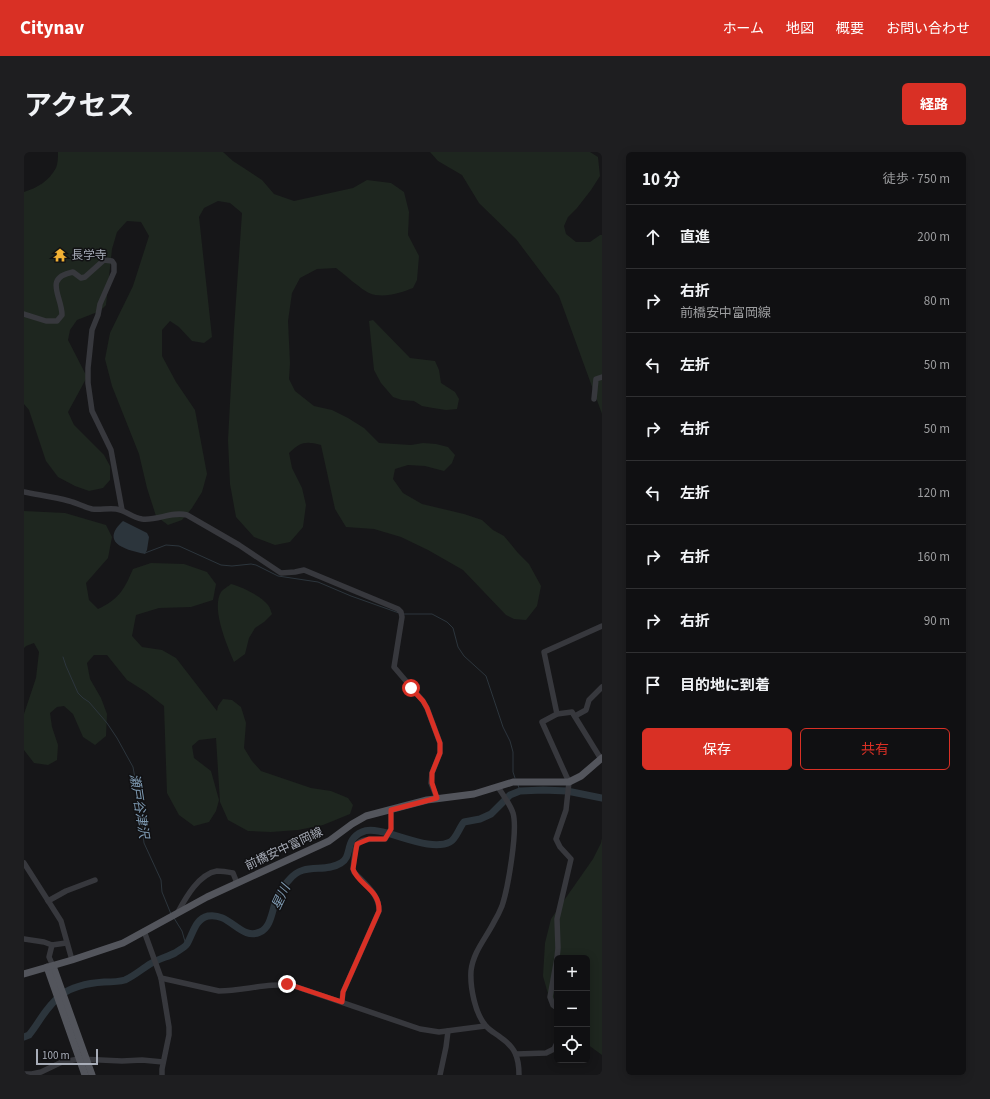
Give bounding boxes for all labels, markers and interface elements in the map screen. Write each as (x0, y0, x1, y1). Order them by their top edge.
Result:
text: Citynav (20, 15, 84, 42)
text: ホーム (722, 19, 764, 39)
text: 地図 (786, 19, 814, 39)
text: 概要 (836, 19, 864, 39)
text: お問い合わせ (886, 19, 970, 39)
button: 経路 (902, 83, 966, 125)
text: アクセス (24, 86, 135, 126)
text: 10 分 (642, 168, 680, 192)
text: 徒歩 · 750 m (883, 170, 950, 188)
icon: ahead (642, 226, 664, 248)
text: 直進 (680, 227, 710, 248)
text: 200 m (917, 228, 950, 246)
temple icon: 長学寺 (52, 247, 68, 263)
place label: 長学寺 (71, 247, 107, 264)
text: 右折 (680, 281, 710, 302)
icon: right (642, 290, 664, 312)
text: 80 m (924, 292, 950, 310)
text: 前橋安中富岡線 (680, 304, 771, 322)
icon: left (642, 354, 664, 376)
text: 左折 (680, 355, 710, 376)
text: 50 m (924, 356, 950, 374)
icon: right (642, 418, 664, 440)
text: 右折 (680, 419, 710, 440)
text: 50 m (924, 420, 950, 438)
icon: left (642, 482, 664, 504)
text: 左折 (680, 483, 710, 504)
text: 120 m (917, 484, 950, 502)
icon: right (642, 546, 664, 568)
text: 右折 (680, 547, 710, 568)
text: 160 m (917, 548, 950, 566)
icon: right (642, 610, 664, 632)
text: 右折 (680, 611, 710, 632)
text: 90 m (924, 612, 950, 630)
icon: arrive (642, 674, 664, 696)
text: 目的地に到着 (680, 675, 770, 696)
route start (402, 679, 420, 697)
button: 保存 (642, 728, 792, 770)
button: 共有 (800, 728, 950, 770)
water label: 瀬戸谷津沢 (125, 772, 153, 841)
street label: 前橋安中富岡線 (242, 824, 326, 874)
water label: 星川 (267, 880, 296, 913)
map controls (554, 955, 590, 1063)
button: + (554, 955, 590, 991)
route end (278, 975, 296, 993)
button: − (554, 991, 590, 1027)
button: locate (554, 1027, 590, 1063)
scale bar (36, 1047, 98, 1066)
text: 100 m (42, 1048, 70, 1063)

